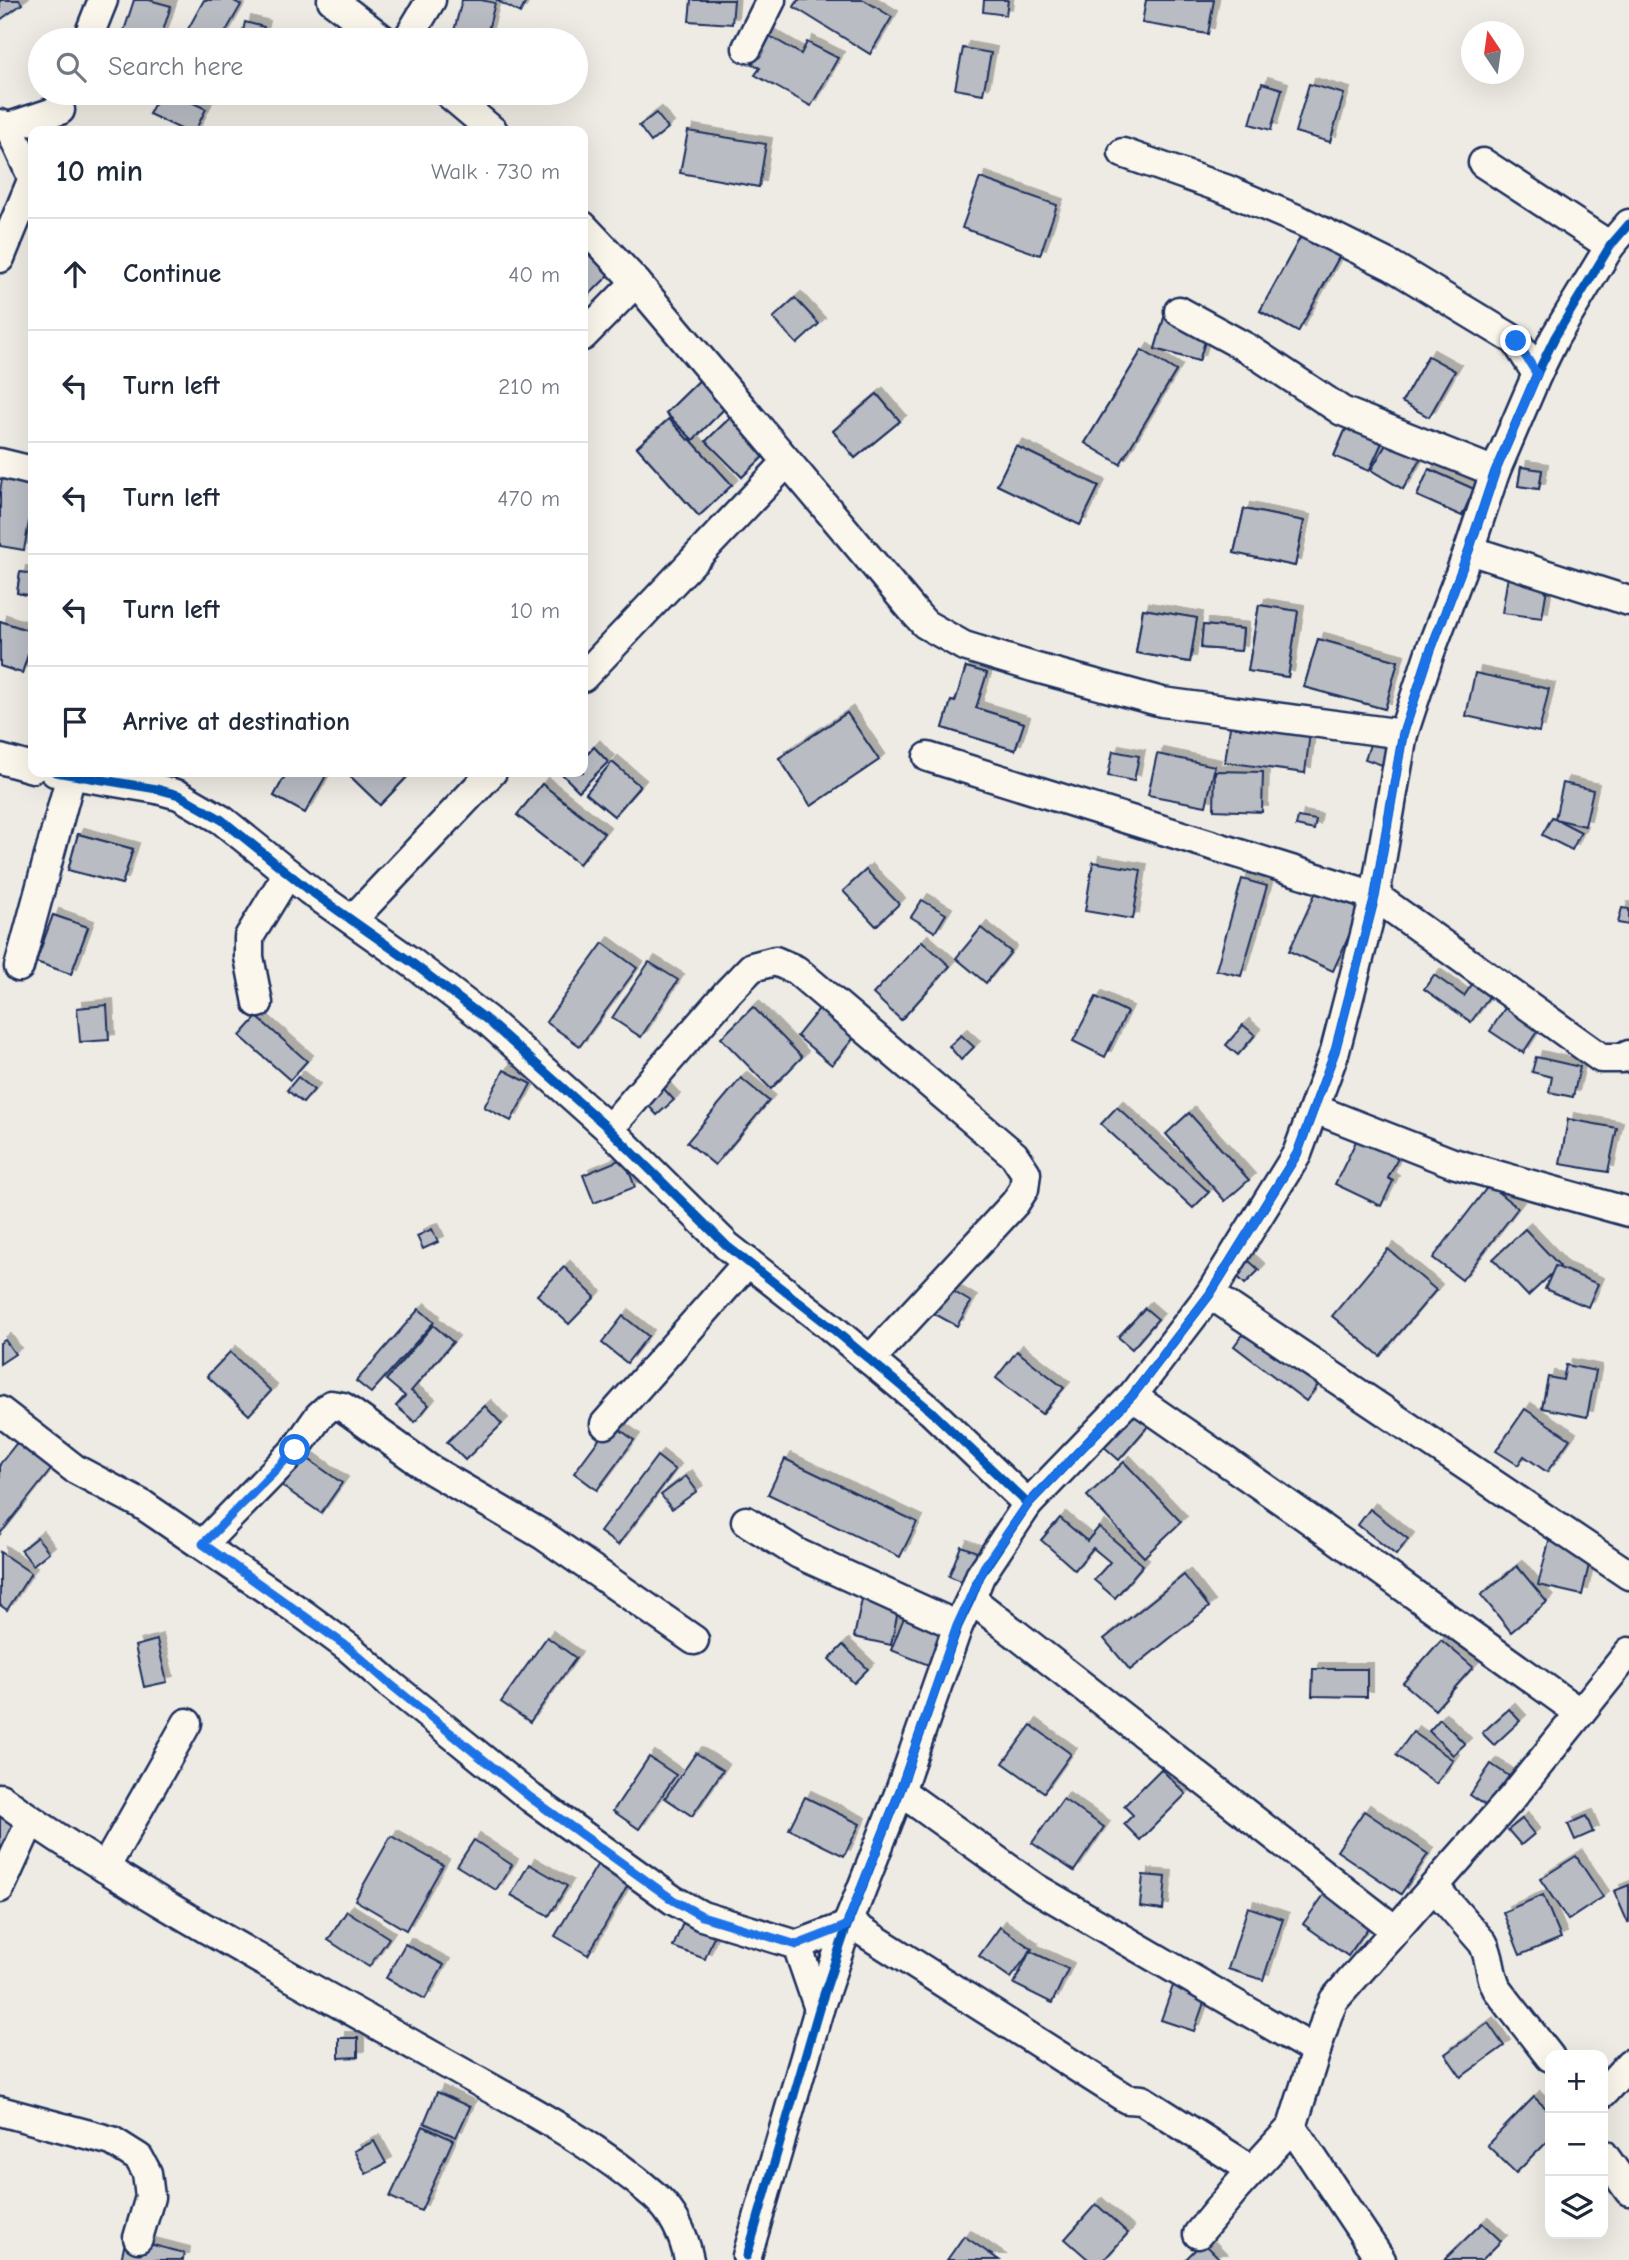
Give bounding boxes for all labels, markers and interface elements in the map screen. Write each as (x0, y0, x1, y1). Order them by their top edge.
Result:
north arrow (1461, 21, 1524, 84)
search box (28, 28, 588, 105)
icon: search (52, 48, 90, 86)
text: Search here (108, 52, 243, 82)
text: 10 min (56, 154, 143, 189)
text: Walk · 730 m (431, 158, 560, 185)
icon: ahead (56, 255, 94, 293)
text: Continue (123, 259, 221, 289)
text: 40 m (508, 261, 560, 288)
route end (1500, 325, 1531, 356)
icon: left (56, 367, 94, 405)
text: Turn left (123, 371, 220, 401)
text: 210 m (498, 373, 560, 400)
icon: left (56, 479, 94, 517)
text: Turn left (123, 483, 220, 513)
text: 470 m (497, 485, 560, 512)
icon: left (56, 591, 94, 629)
text: Turn left (123, 595, 220, 625)
text: 10 m (510, 597, 560, 624)
icon: arrive (56, 703, 94, 741)
text: Arrive at destination (123, 707, 350, 737)
route start (279, 1434, 310, 1465)
map controls (1545, 2050, 1608, 2239)
button: + (1545, 2050, 1608, 2113)
button: − (1545, 2113, 1608, 2176)
button: layers (1545, 2176, 1608, 2239)

